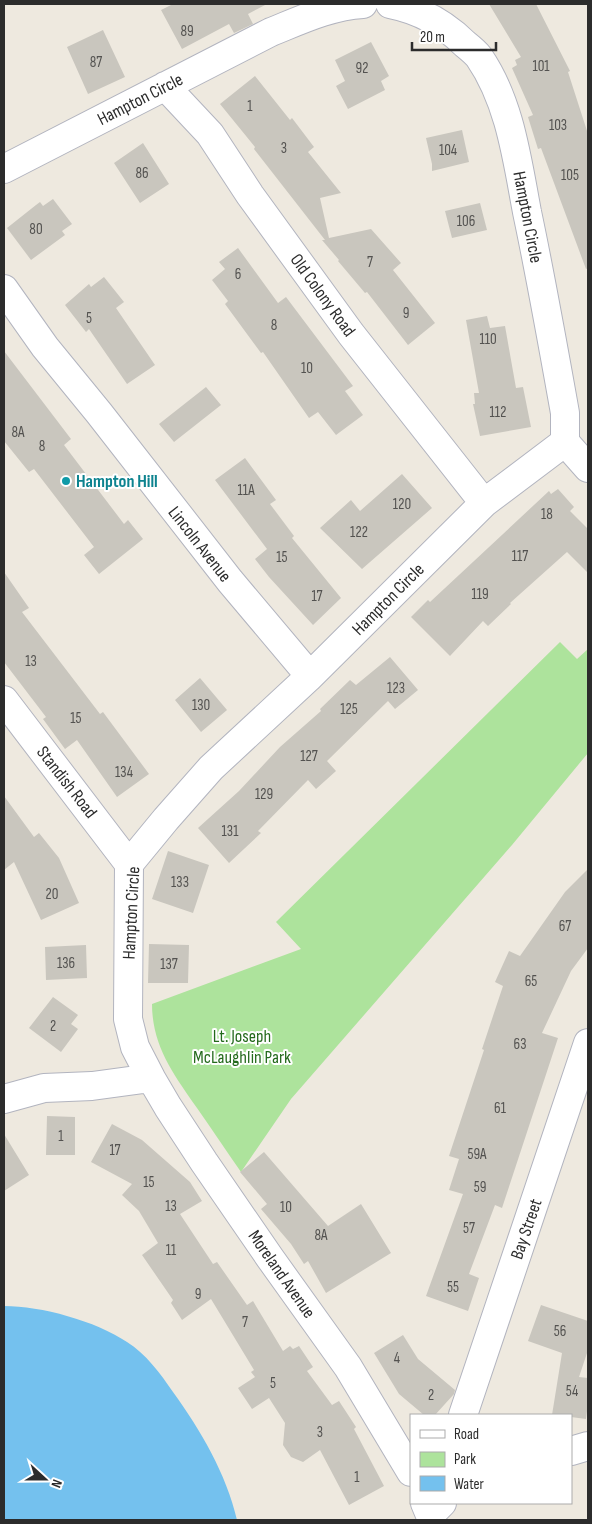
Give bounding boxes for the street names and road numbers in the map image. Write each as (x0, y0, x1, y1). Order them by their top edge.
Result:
street label: Hampton Circle (94, 69, 187, 130)
street label: Hampton Circle (508, 169, 547, 265)
street label: Old Colony Road (286, 250, 360, 341)
street label: Lincoln Avenue (164, 502, 236, 586)
street label: Hampton Circle (348, 559, 429, 640)
street label: Standish Road (32, 742, 101, 823)
street label: Hampton Circle (119, 866, 144, 960)
street label: Bay Street (506, 1196, 547, 1262)
street label: Moreland Avenue (244, 1226, 320, 1322)

